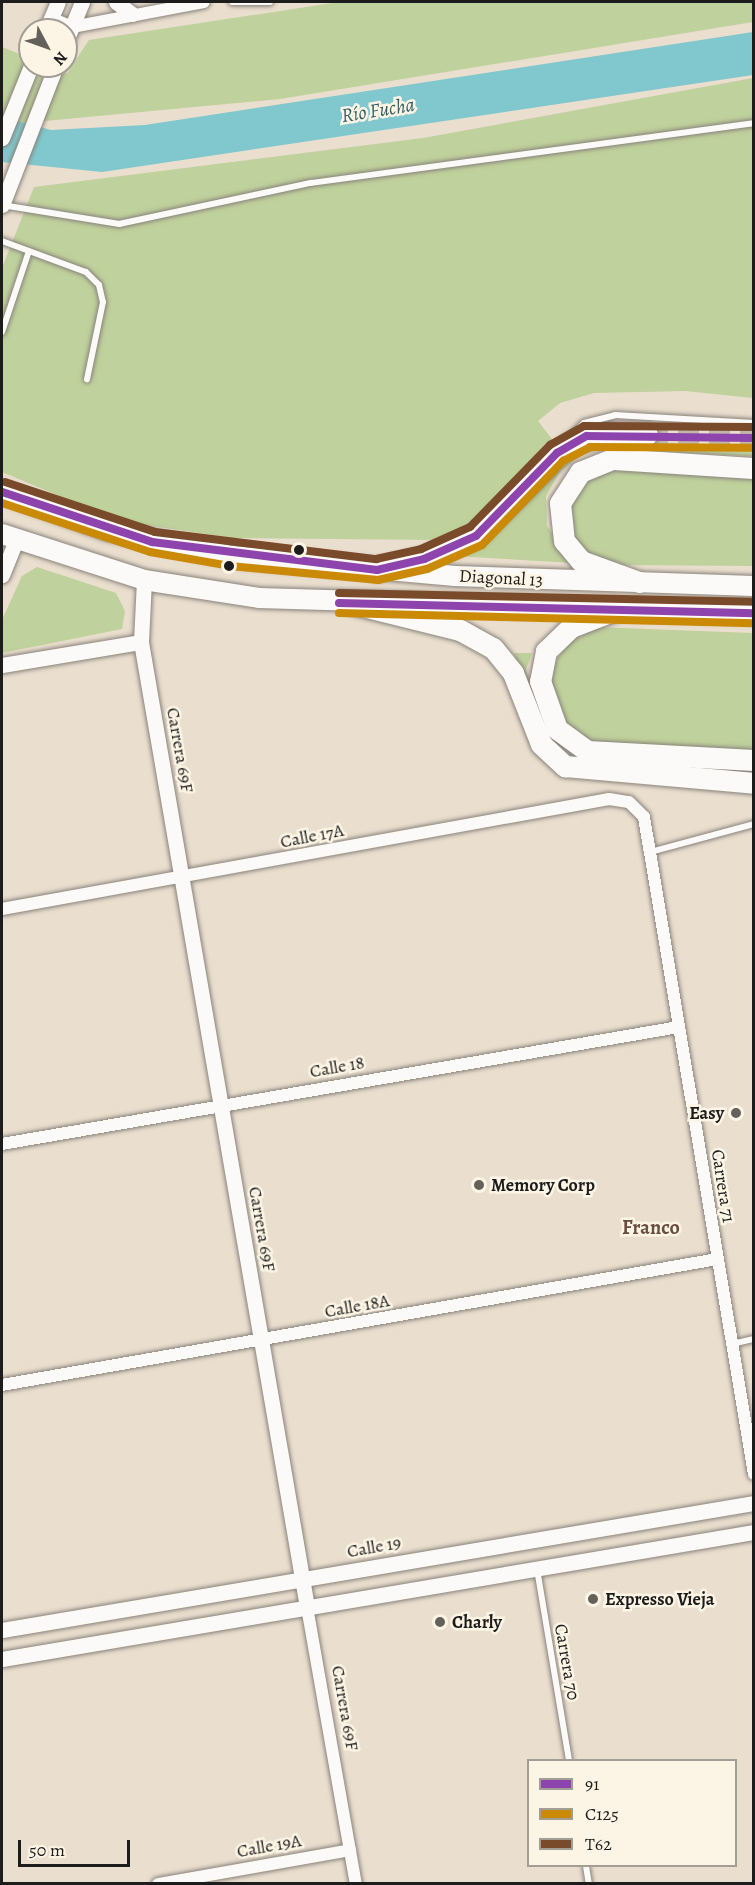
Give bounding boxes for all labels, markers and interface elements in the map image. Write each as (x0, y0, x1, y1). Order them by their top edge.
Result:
north arrow (18, 18, 78, 78)
text: N (48, 47, 72, 70)
water label: Río Fucha (340, 92, 416, 128)
unlabelled marker (293, 544, 305, 556)
unlabelled marker (223, 560, 235, 572)
street label: Diagonal 13 (459, 565, 543, 591)
street label: Carrera 69F (162, 706, 198, 794)
street label: Calle 17A (278, 819, 346, 853)
street label: Calle 18 (308, 1052, 366, 1082)
place label: Easy (689, 1102, 724, 1124)
marker: Easy (729, 1106, 743, 1120)
street label: Carrera 71 (707, 1148, 739, 1224)
place label: Memory Corp (491, 1174, 595, 1196)
marker: Memory Corp (472, 1178, 486, 1192)
street label: Carrera 69F (244, 1185, 280, 1273)
district label: Franco (622, 1215, 680, 1239)
street label: Calle 18A (323, 1290, 391, 1322)
street label: Calle 19 (345, 1532, 403, 1562)
place label: Expresso Vieja (605, 1588, 714, 1610)
marker: Expresso Vieja (586, 1592, 600, 1606)
place label: Charly (452, 1611, 502, 1633)
marker: Charly (433, 1615, 447, 1629)
street label: Carrera 70 (550, 1622, 584, 1702)
street label: Carrera 69F (327, 1664, 363, 1752)
legend (527, 1759, 737, 1867)
text: 91 (585, 1772, 599, 1796)
text: C125 (585, 1802, 619, 1826)
scale bar (21, 1828, 134, 1866)
street label: Calle 19A (235, 1830, 303, 1862)
text: T62 (585, 1832, 612, 1856)
text: 50 m (29, 1838, 65, 1862)

